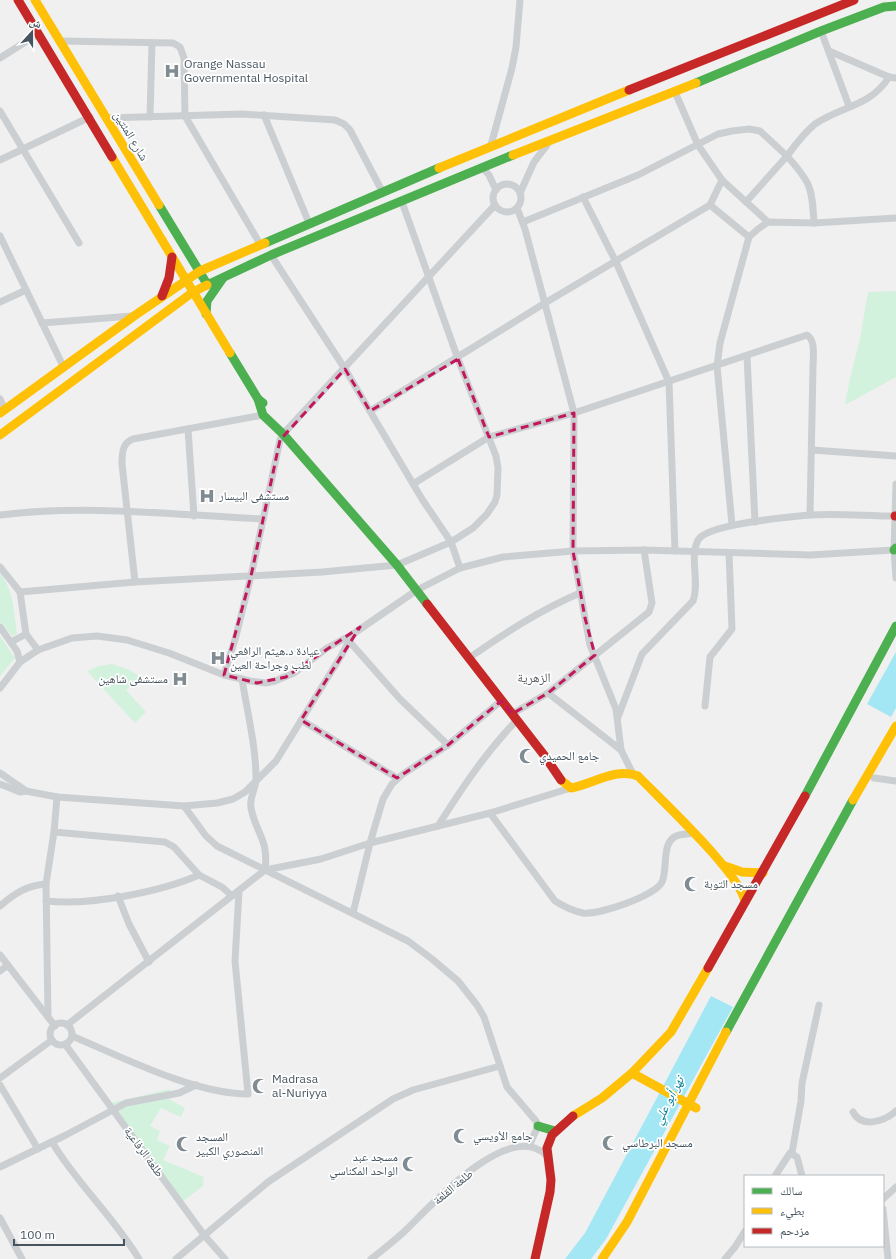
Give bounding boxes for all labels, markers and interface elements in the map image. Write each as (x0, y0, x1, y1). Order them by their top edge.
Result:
north arrow (12, 12, 52, 52)
text: ش (27, 14, 44, 32)
place label: Orange Nassau Governmental Hospital (184, 56, 308, 85)
hospital icon: Orange Nassau Governmental Hospital (163, 62, 181, 80)
street label: شارع المئتين (110, 108, 152, 164)
hospital icon: مستشفی البيسار (198, 487, 216, 505)
place label: مستشفی البيسار (218, 488, 289, 503)
place label: عيادة د.هيثم الرافعي لطب وجراحة العين (230, 643, 320, 672)
hospital icon: عيادة د.هيثم الرافعي لطب وجراحة العين (209, 649, 227, 667)
district label: الزهرية (517, 669, 551, 686)
hospital icon: مستشفى شاهين (171, 670, 189, 688)
place label: مستشفى شاهين (98, 671, 168, 686)
mosque icon: جامع الحميدي (518, 747, 536, 765)
place label: جامع الحميدي (539, 748, 600, 766)
mosque icon: مسجد التوبة (683, 875, 701, 893)
place label: مسجد التوبة (704, 876, 758, 891)
place label: Madrasa al-Nuriyya (272, 1071, 328, 1100)
water label: نهر أبو علي (649, 1071, 691, 1128)
mosque icon: Madrasa al-Nuriyya (251, 1077, 269, 1095)
street label: طلعة الرفاعية (121, 1124, 168, 1180)
mosque icon: جامع الأويسي (452, 1127, 470, 1145)
place label: جامع الأويسي (473, 1128, 533, 1146)
place label: المسجد المنصوري الكبير (195, 1129, 263, 1161)
mosque icon: مسجد البرطاسي (601, 1134, 619, 1152)
mosque icon: المسجد المنصوري الكبير (175, 1135, 193, 1153)
place label: مسجد البرطاسي (622, 1135, 693, 1153)
place label: مسجد عبد الواحد المكناسي (329, 1149, 398, 1181)
mosque icon: مسجد عبد الواحد المكناسي (401, 1155, 419, 1173)
street label: طلعة القلعة (430, 1166, 476, 1208)
legend (744, 1175, 884, 1247)
text: سالك (780, 1183, 802, 1198)
text: بطيء (780, 1203, 804, 1221)
scale bar (14, 1221, 124, 1247)
text: مزدحم (780, 1223, 809, 1239)
text: 100 m (20, 1227, 55, 1242)

